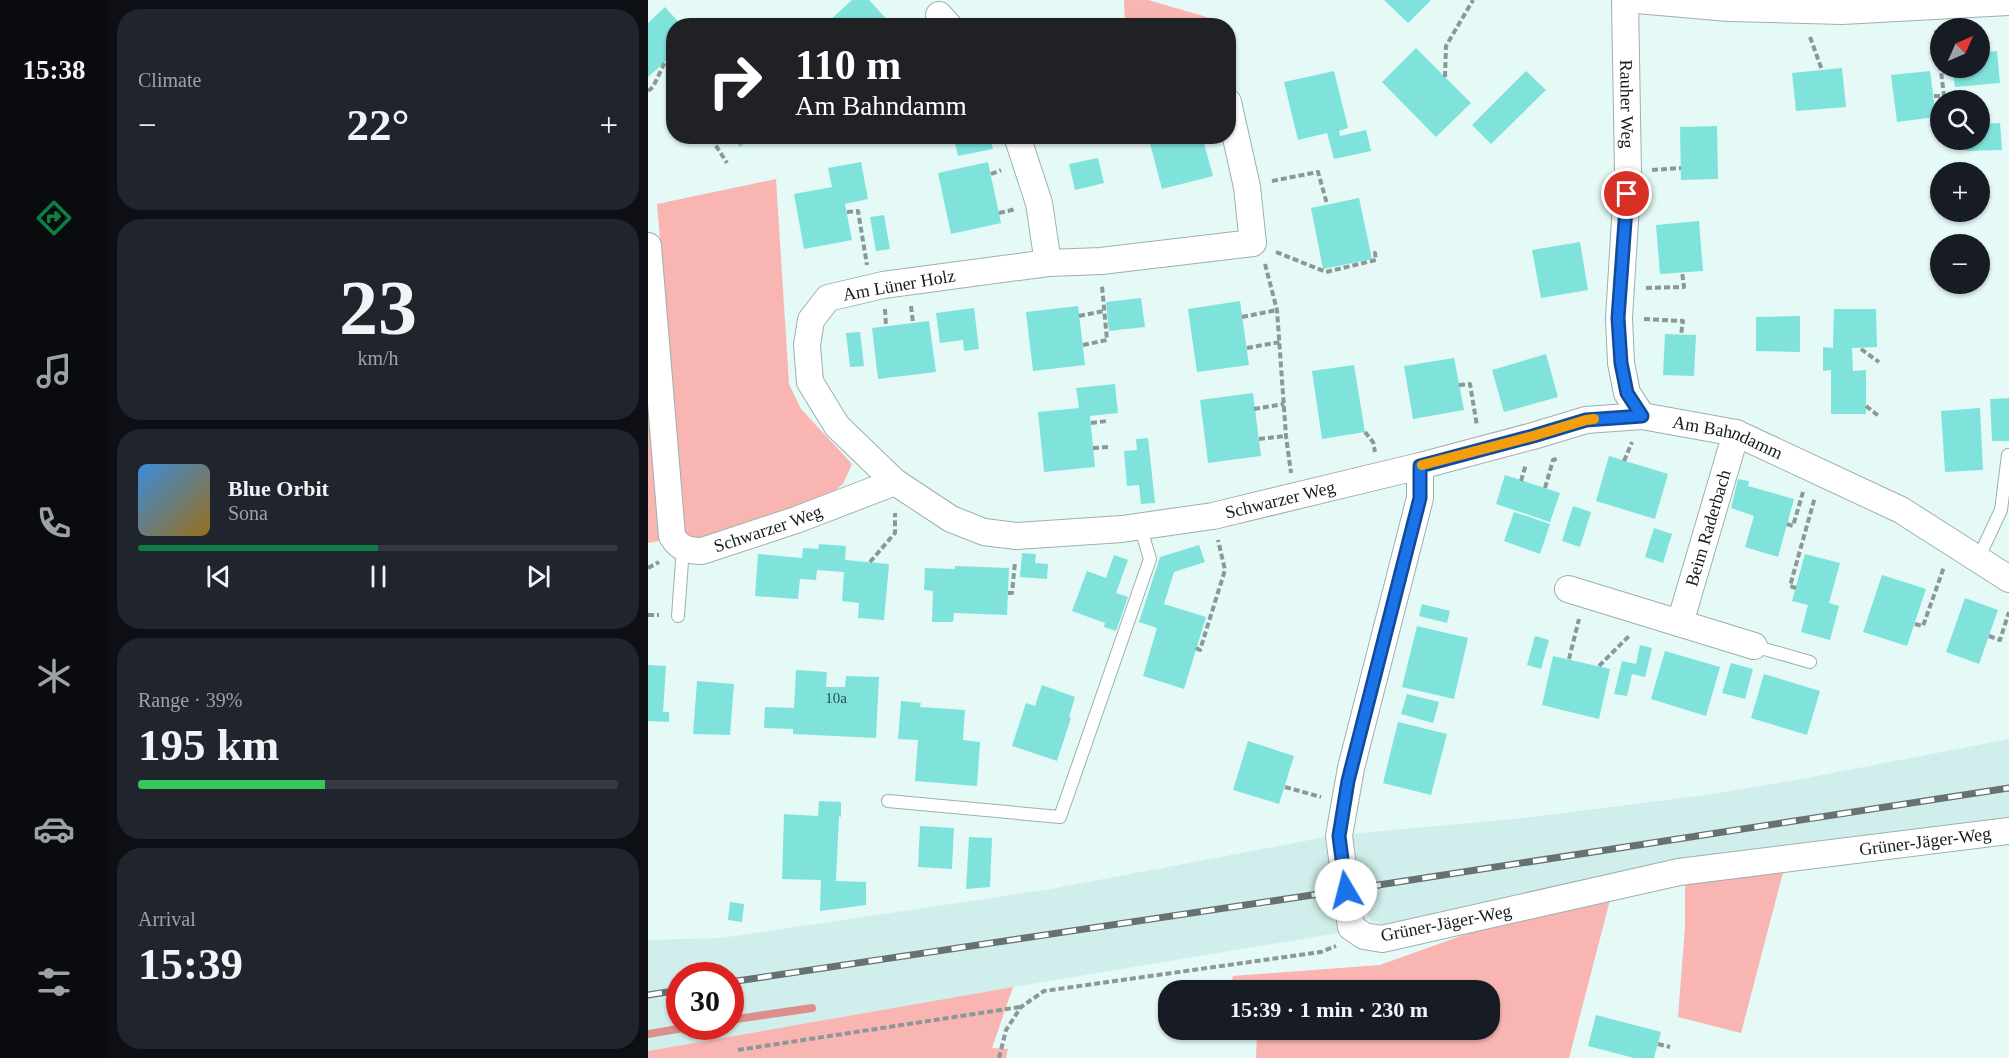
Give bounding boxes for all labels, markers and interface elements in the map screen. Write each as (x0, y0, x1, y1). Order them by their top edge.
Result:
north arrow (1930, 18, 1990, 78)
map controls (1930, 18, 1990, 294)
icon: right (696, 42, 774, 120)
text: 110 m (795, 42, 901, 88)
text: 15:38 (23, 55, 86, 85)
street label: Rauher Weg (1616, 59, 1638, 149)
text: Climate (138, 69, 201, 91)
button: search (1930, 90, 1990, 150)
text: Am Bahndamm (795, 91, 967, 121)
text: 22° (347, 100, 410, 150)
text: − (138, 107, 157, 143)
text: + (599, 107, 618, 143)
button: + (1930, 162, 1990, 222)
pin (1601, 168, 1652, 219)
icon: arrive (1610, 177, 1643, 210)
icon: directions (33, 197, 75, 239)
button: − (1930, 234, 1990, 294)
text: 23 (339, 264, 417, 351)
street label: Am Lüner Holz (841, 265, 957, 305)
text: km/h (357, 347, 399, 369)
icon: music (33, 350, 75, 392)
street label: Am Bahndamm (1671, 412, 1786, 463)
street label: Beim Raderbach (1681, 467, 1735, 589)
text: Blue Orbit (228, 476, 329, 501)
street label: Schwarzer Weg (1223, 477, 1337, 523)
street label: Schwarzer Weg (711, 501, 825, 556)
icon: phone (33, 502, 75, 544)
text: Sona (228, 502, 268, 524)
icon: previous (202, 560, 235, 593)
icon: pause (362, 560, 395, 593)
icon: next (522, 560, 555, 593)
icon: climate (33, 655, 75, 697)
text: Range · 39% (138, 689, 242, 711)
house number: 10a (825, 690, 847, 706)
text: 195 km (138, 720, 279, 770)
icon: car (33, 808, 75, 850)
street label: Grüner-Jäger-Weg (1858, 823, 1992, 860)
position arrow (1314, 858, 1378, 922)
street label: Grüner-Jäger-Weg (1379, 901, 1513, 945)
text: Arrival (138, 908, 196, 930)
text: 15:39 (138, 939, 243, 989)
icon: filters (33, 961, 75, 1003)
speed limit sign: 30 (666, 962, 744, 1040)
text: 15:39 · 1 min · 230 m (1230, 997, 1428, 1022)

